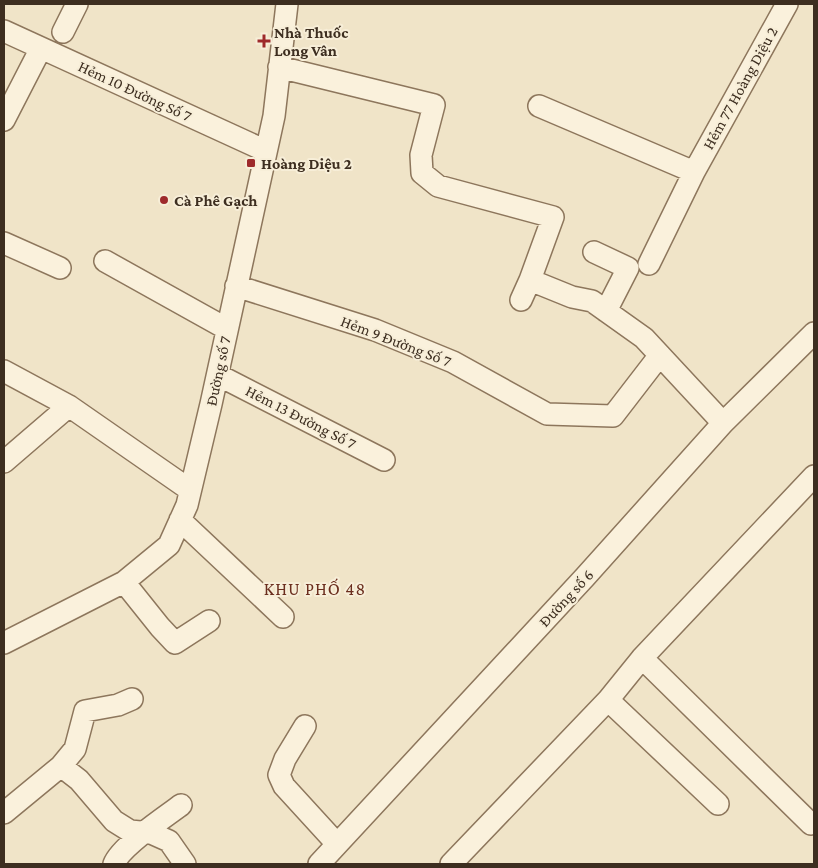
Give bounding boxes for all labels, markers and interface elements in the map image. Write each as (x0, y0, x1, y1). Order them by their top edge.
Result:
place label: Nhà Thuốc Long Vân (274, 24, 348, 59)
street label: Hẻm 77 Hoàng Diệu 2 (699, 24, 782, 153)
marker: Nhà Thuốc Long Vân (258, 35, 270, 47)
street label: Hẻm 10 Đường Số 7 (75, 57, 195, 126)
place label: Hoàng Diệu 2 (261, 155, 352, 172)
marker: Hoàng Diệu 2 (245, 157, 257, 169)
place label: Cà Phê Gạch (174, 192, 257, 209)
marker: Cà Phê Gạch (158, 194, 170, 206)
street label: Hẻm 9 Đường Số 7 (338, 312, 454, 371)
street label: Đường số 7 (202, 334, 235, 408)
street label: Hẻm 13 Đường Số 7 (243, 382, 360, 453)
street label: Đường số 6 (535, 566, 597, 631)
district label: KHU PHỐ 48 (264, 578, 366, 599)

